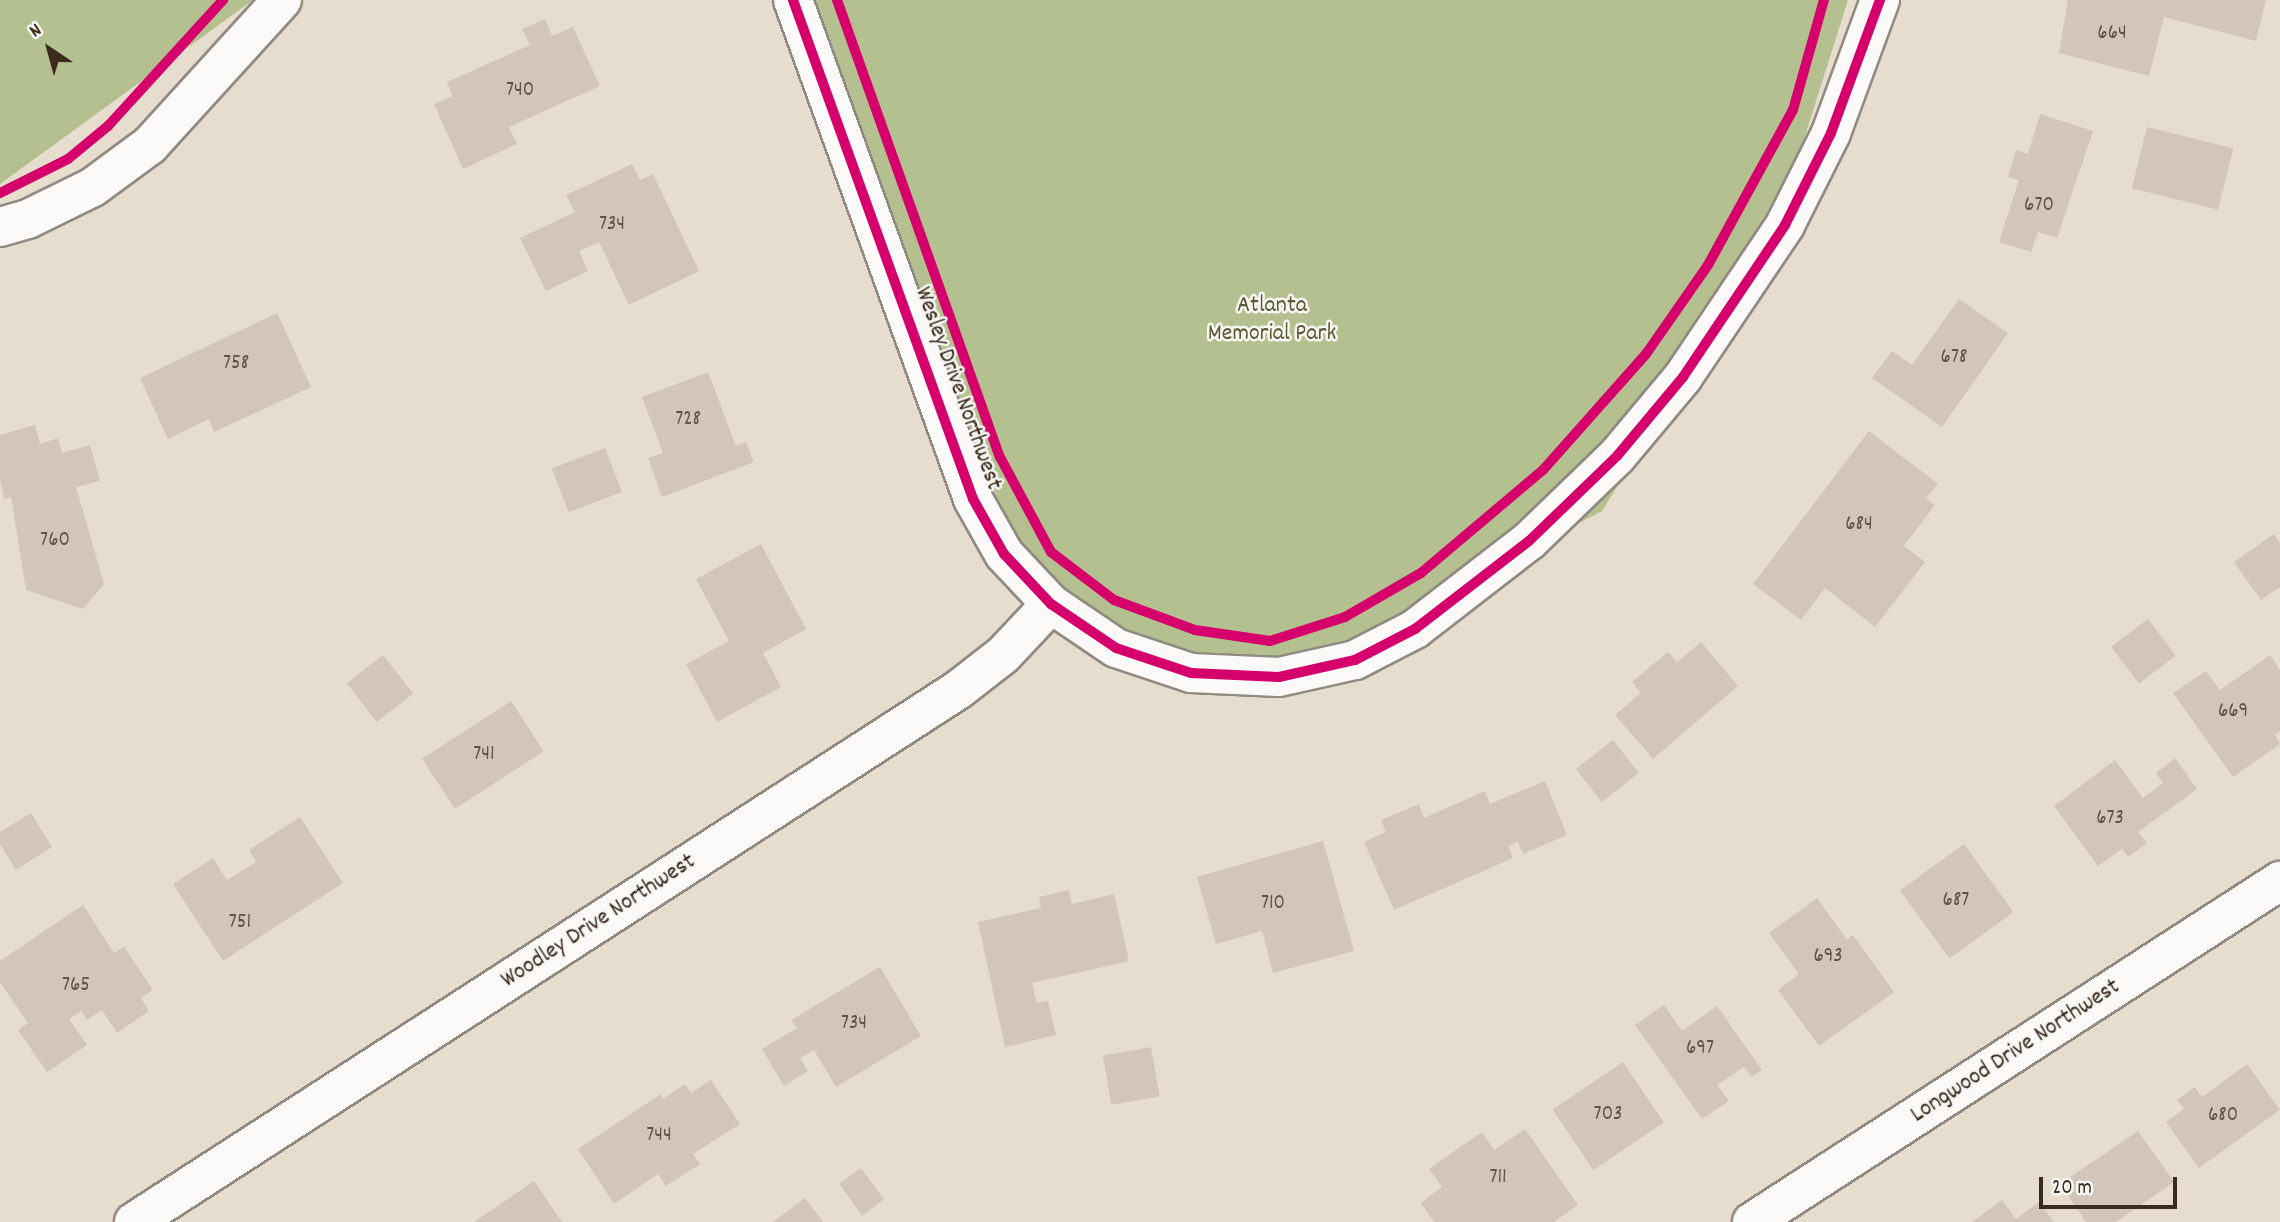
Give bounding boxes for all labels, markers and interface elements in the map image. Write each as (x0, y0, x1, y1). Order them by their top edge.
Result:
north arrow (14, 14, 84, 84)
text: N (25, 18, 48, 45)
house number: 664 (2097, 21, 2127, 47)
house number: 740 (506, 78, 534, 104)
house number: 670 (2024, 193, 2054, 219)
house number: 734 (599, 212, 625, 238)
street label: Wesley Drive Northwest (907, 284, 1007, 494)
park label: Atlanta Memorial Park (1208, 293, 1336, 349)
house number: 678 (1941, 345, 1967, 371)
house number: 758 (223, 351, 249, 377)
house number: 728 (675, 407, 701, 433)
house number: 684 (1845, 512, 1873, 538)
house number: 760 (40, 528, 70, 554)
house number: 669 (2218, 699, 2248, 725)
house number: 741 (473, 742, 495, 768)
house number: 673 (2096, 806, 2124, 832)
street label: Woodley Drive Northwest (496, 848, 702, 996)
house number: 687 (1943, 888, 1969, 914)
house number: 710 (1261, 891, 1285, 917)
house number: 751 (229, 910, 251, 936)
house number: 693 (1813, 944, 1843, 970)
house number: 765 (62, 973, 90, 999)
street label: Longwood Drive Northwest (1906, 974, 2126, 1130)
house number: 734 (841, 1011, 867, 1037)
house number: 697 (1686, 1036, 1714, 1062)
house number: 703 (1594, 1102, 1622, 1128)
house number: 680 (2208, 1103, 2238, 1129)
house number: 744 (646, 1123, 672, 1149)
scale bar (2042, 1162, 2180, 1206)
house number: 711 (1489, 1165, 1507, 1191)
text: 20 m (2052, 1174, 2092, 1204)

